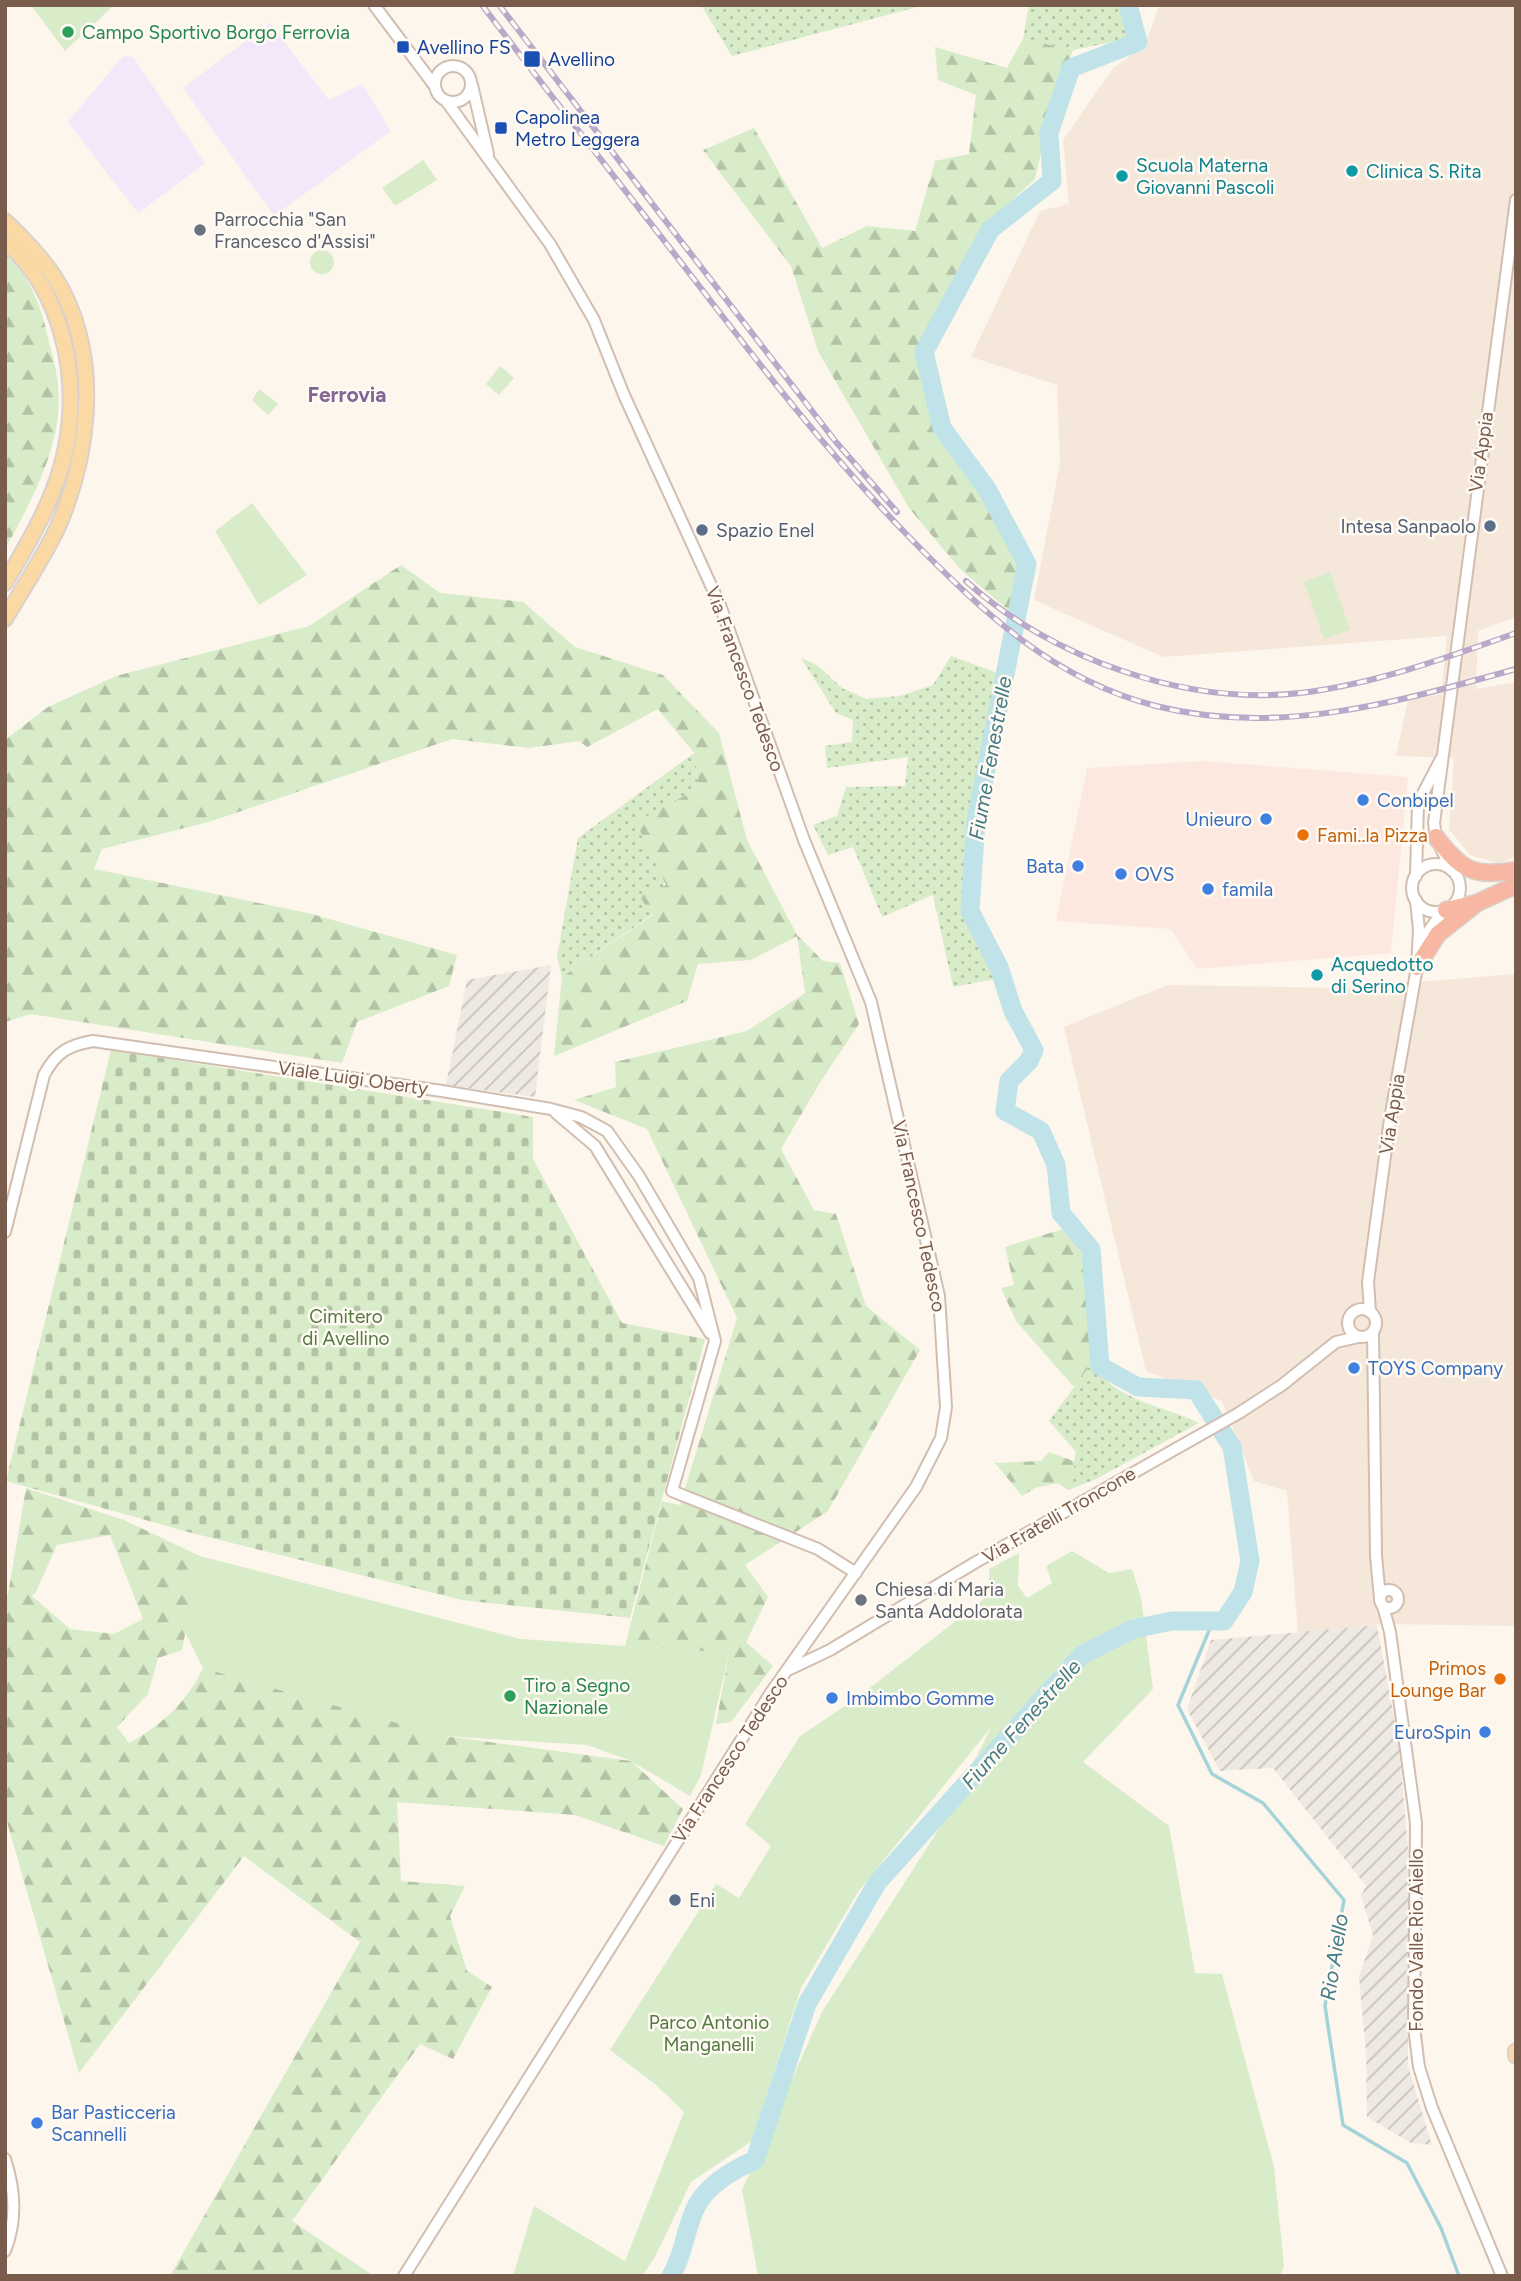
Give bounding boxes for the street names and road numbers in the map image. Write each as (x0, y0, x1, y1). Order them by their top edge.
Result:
street label: Via Appia (1464, 410, 1498, 494)
street label: Via Francesco Tedesco (701, 583, 789, 775)
street label: Viale Luigi Oberty (276, 1056, 430, 1100)
street label: Via Appia (1374, 1072, 1410, 1156)
street label: Via Francesco Tedesco (887, 1118, 951, 1314)
street label: Via Fratelli Troncone (978, 1462, 1140, 1568)
street label: Via Francesco Tedesco (667, 1671, 793, 1847)
street label: Fondo Valle Rio Aiello (1405, 1848, 1428, 2032)

